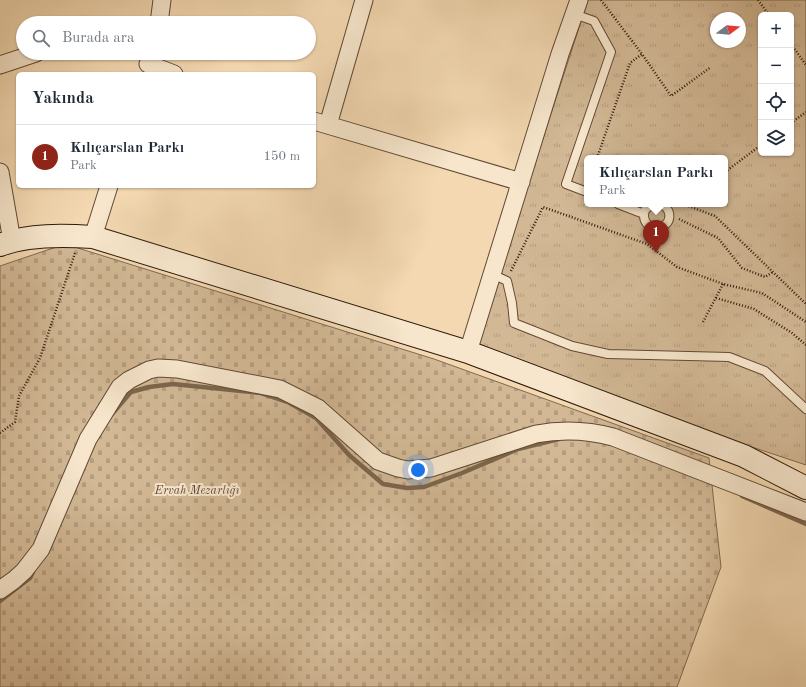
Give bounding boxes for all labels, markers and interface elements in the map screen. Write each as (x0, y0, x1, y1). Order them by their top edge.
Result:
north arrow (710, 12, 746, 48)
map controls (758, 12, 794, 156)
button: + (758, 12, 794, 48)
search box (16, 16, 316, 60)
icon: search (30, 27, 52, 49)
text: Burada ara (62, 31, 134, 46)
button: − (758, 48, 794, 84)
button: locate (758, 84, 794, 120)
text: Yakında (32, 90, 94, 107)
button: layers (758, 120, 794, 156)
text: Kılıçarslan Parkı (70, 141, 184, 156)
text: 1 (41, 150, 49, 163)
text: 150 m (263, 150, 300, 163)
popup (584, 155, 728, 207)
text: Park (70, 159, 97, 172)
text: Kılıçarslan Parkı (599, 166, 713, 181)
text: Park (599, 184, 626, 197)
pin: 1 (643, 220, 669, 253)
your location (408, 460, 428, 480)
park label: Ervah Mezarlığı (154, 485, 239, 497)

